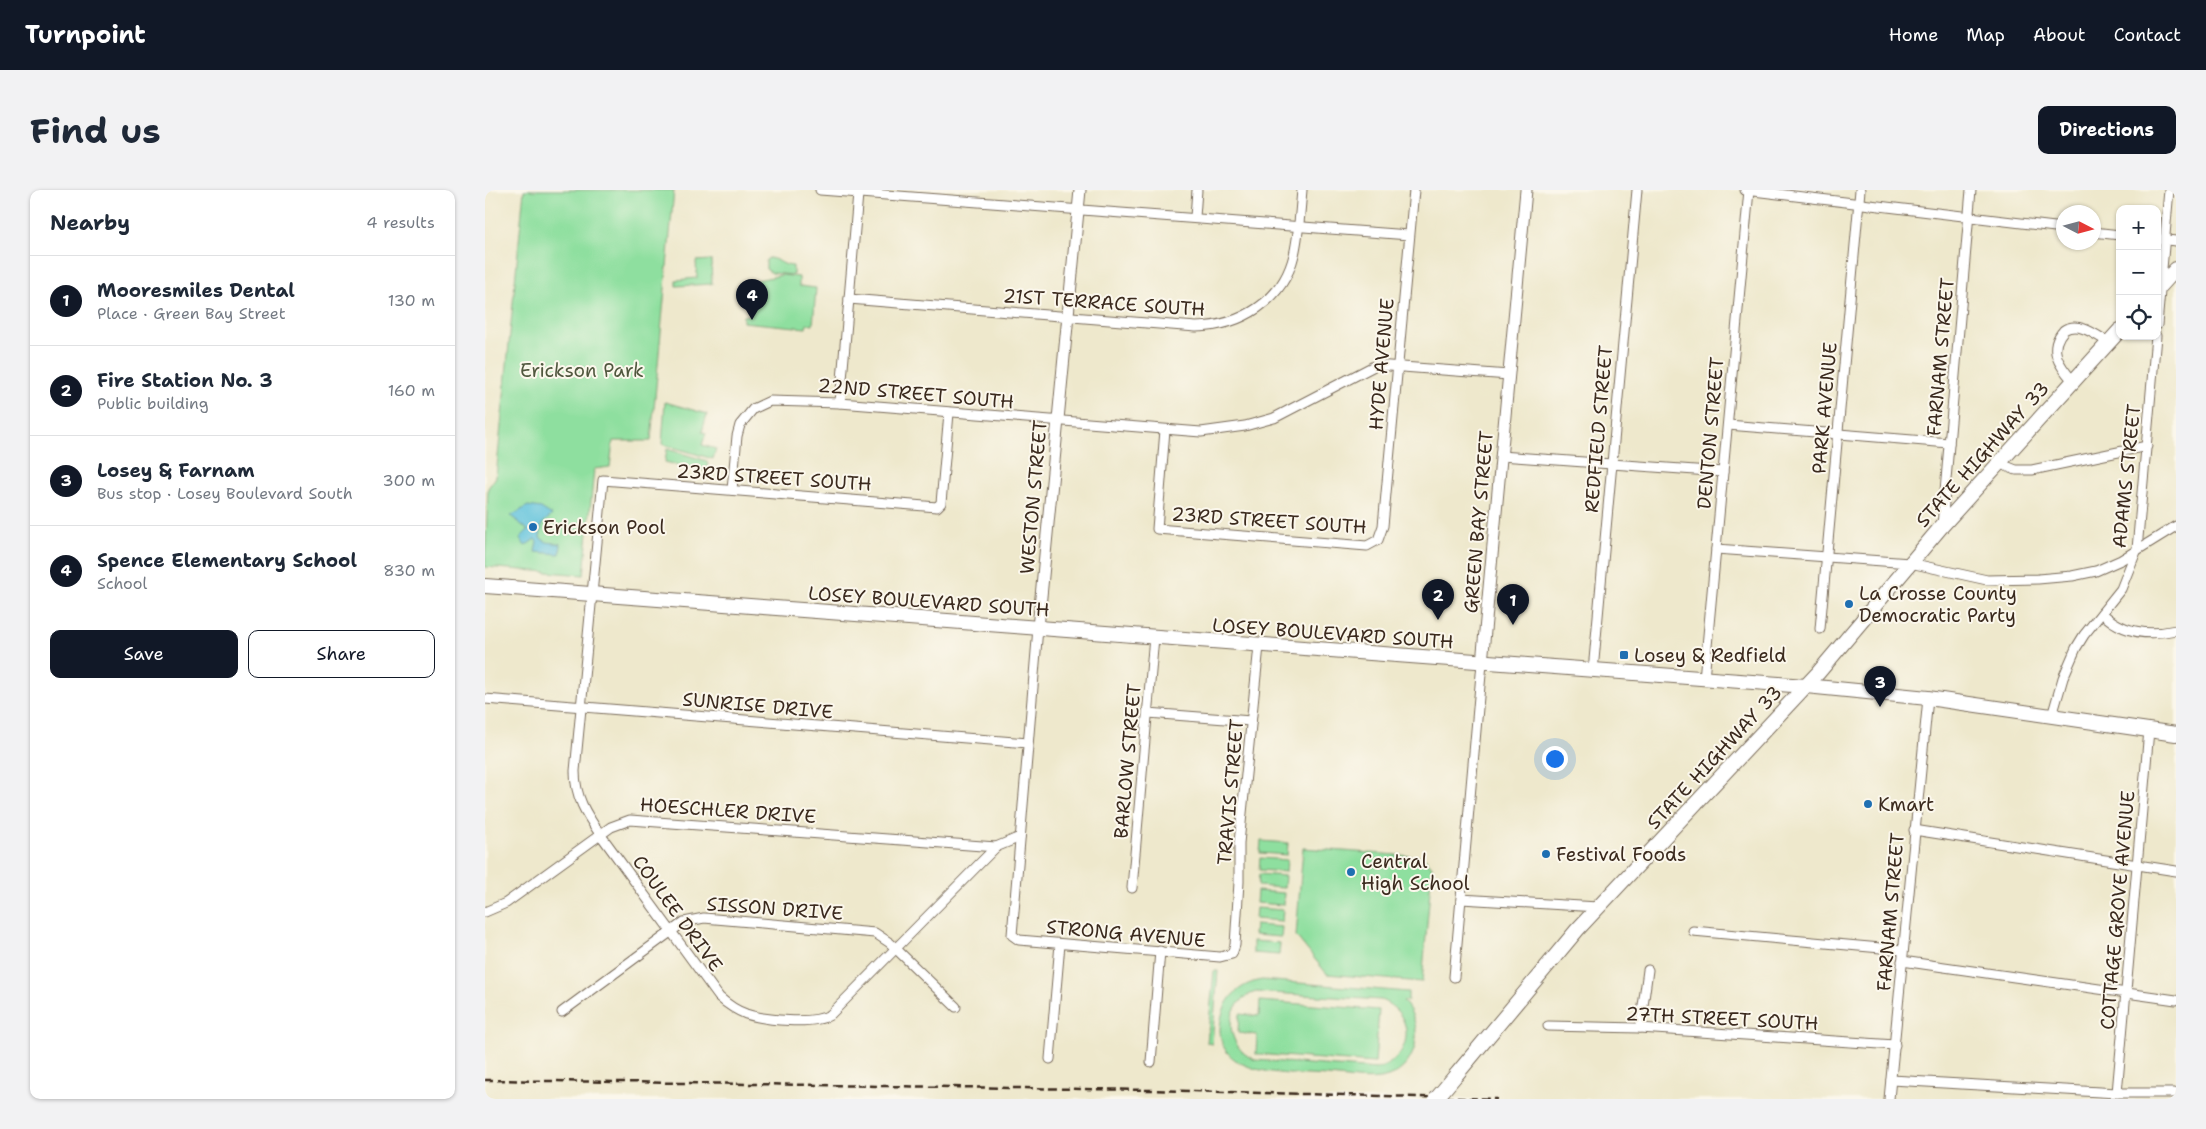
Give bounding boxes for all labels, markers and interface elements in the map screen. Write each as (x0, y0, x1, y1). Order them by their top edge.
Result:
text: Turnpoint (25, 19, 146, 51)
text: Home (1889, 23, 1938, 47)
text: Map (1966, 23, 2005, 47)
text: About (2033, 23, 2086, 47)
text: Contact (2114, 23, 2181, 47)
button: Directions (2038, 106, 2176, 154)
text: Find us (30, 107, 161, 154)
north arrow (2056, 205, 2101, 250)
map controls (2116, 205, 2161, 340)
button: + (2116, 205, 2161, 250)
text: Nearby (50, 209, 130, 237)
text: 4 results (366, 212, 435, 233)
button: − (2116, 250, 2161, 295)
street label: FARNAM STREET (1921, 276, 1960, 437)
text: Mooresmiles Dental (97, 278, 295, 303)
pin: 4 (736, 279, 768, 320)
street label: 21ST TERRACE SOUTH (1002, 283, 1206, 322)
text: 1 (62, 290, 70, 311)
text: 130 m (388, 290, 435, 311)
button: locate (2116, 295, 2161, 340)
street label: HYDE AVENUE (1363, 297, 1400, 431)
text: Place · Green Bay Street (97, 303, 286, 324)
street label: PARK AVENUE (1806, 341, 1843, 475)
street label: REDFIELD STREET (1579, 344, 1618, 514)
street label: DENTON STREET (1691, 356, 1730, 510)
park label: Erickson Park (520, 358, 644, 383)
text: Fire Station No. 3 (97, 368, 273, 393)
street label: 22ND STREET SOUTH (817, 372, 1015, 415)
street label: STATE HIGHWAY 33 (1910, 376, 2054, 532)
text: 2 (60, 380, 72, 401)
text: 160 m (388, 380, 435, 401)
text: Public building (97, 393, 209, 414)
street label: ADAMS STREET (2107, 403, 2147, 549)
street label: WESTON STREET (1014, 419, 1053, 575)
street label: GREEN BAY STREET (1458, 429, 1499, 614)
text: Losey & Farnam (97, 458, 255, 483)
street label: 23RD STREET SOUTH (676, 458, 872, 497)
text: 3 (60, 470, 72, 491)
text: 300 m (383, 470, 435, 491)
text: Bus stop · Losey Boulevard South (97, 483, 353, 504)
street label: 23RD STREET SOUTH (1171, 501, 1367, 540)
place label: Erickson Pool (543, 515, 666, 540)
marker: Erickson Pool (527, 521, 539, 533)
text: Spence Elementary School (97, 548, 357, 573)
text: 4 (60, 560, 72, 581)
text: 830 m (383, 560, 435, 581)
text: School (97, 573, 147, 594)
pin: 2 (1422, 579, 1454, 620)
street label: LOSEY BOULEVARD SOUTH (807, 581, 1051, 622)
place label: La Crosse County Democratic Party (1859, 581, 2017, 628)
pin: 1 (1497, 584, 1529, 625)
marker: La Crosse County Democratic Party (1843, 598, 1855, 610)
street label: LOSEY BOULEVARD SOUTH (1211, 613, 1455, 654)
button: Save (50, 630, 238, 678)
button: Share (248, 630, 435, 678)
place label: Losey & Redfield (1634, 643, 1786, 668)
marker: Losey & Redfield (1618, 649, 1630, 661)
pin: 3 (1864, 666, 1896, 707)
street label: STATE HIGHWAY 33 (1641, 680, 1788, 835)
street label: BARLOW STREET (1108, 682, 1147, 840)
street label: SUNRISE DRIVE (682, 686, 834, 725)
street label: TRAVIS STREET (1212, 718, 1249, 866)
your location (1542, 746, 1568, 772)
street label: COTTAGE GROVE AVENUE (2095, 789, 2140, 1031)
street label: HOESCHLER DRIVE (639, 792, 817, 829)
place label: Kmart (1878, 792, 1934, 817)
marker: Kmart (1862, 798, 1874, 810)
street label: FARNAM STREET (1871, 831, 1910, 992)
place label: Festival Foods (1556, 842, 1686, 867)
marker: Festival Foods (1540, 848, 1552, 860)
place label: Central High School (1361, 849, 1470, 896)
street label: COULEE DRIVE (627, 850, 728, 977)
marker: Central High School (1345, 866, 1357, 878)
street label: SISSON DRIVE (706, 891, 844, 926)
street label: STRONG AVENUE (1045, 914, 1207, 953)
street label: 27TH STREET SOUTH (1625, 1001, 1819, 1036)

